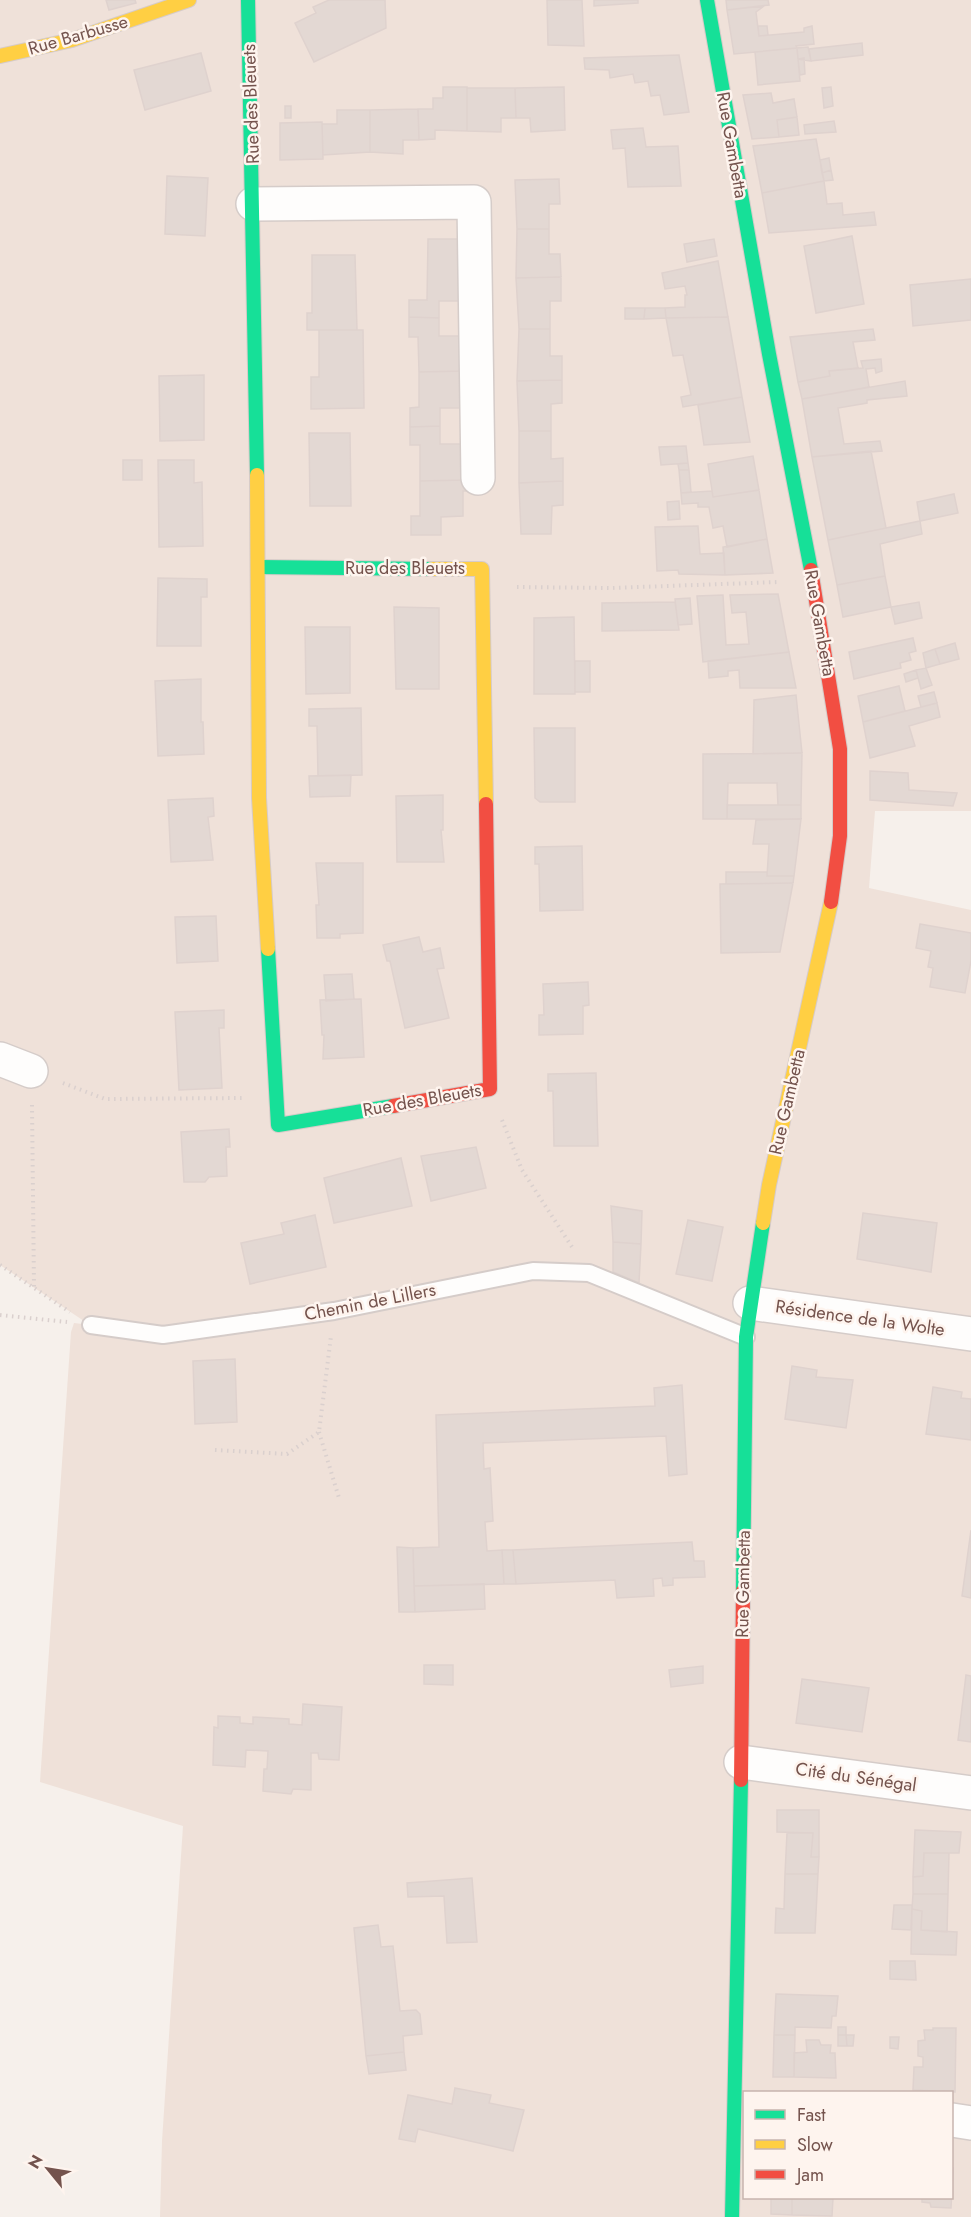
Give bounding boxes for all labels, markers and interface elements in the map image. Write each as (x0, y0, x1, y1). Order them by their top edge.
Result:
street label: Rue Barbusse (25, 8, 131, 62)
street label: Rue des Bleuets (236, 44, 266, 164)
street label: Rue Gambetta (710, 90, 754, 200)
street label: Rue des Bleuets (345, 555, 465, 581)
street label: Rue Gambetta (798, 568, 842, 678)
street label: Rue Gambetta (762, 1047, 812, 1157)
street label: Rue des Bleuets (361, 1077, 483, 1123)
street label: Chemin de Lillers (302, 1277, 438, 1327)
street label: Résidence de la Wolte (774, 1293, 946, 1343)
street label: Rue Gambetta (729, 1530, 757, 1638)
street label: Cité du Sénégal (794, 1756, 918, 1798)
legend (743, 2091, 953, 2199)
text: Fast (797, 2102, 826, 2128)
text: Slow (797, 2132, 834, 2158)
north arrow (18, 2139, 78, 2199)
text: N (22, 2150, 49, 2173)
text: Jam (795, 2162, 824, 2188)

